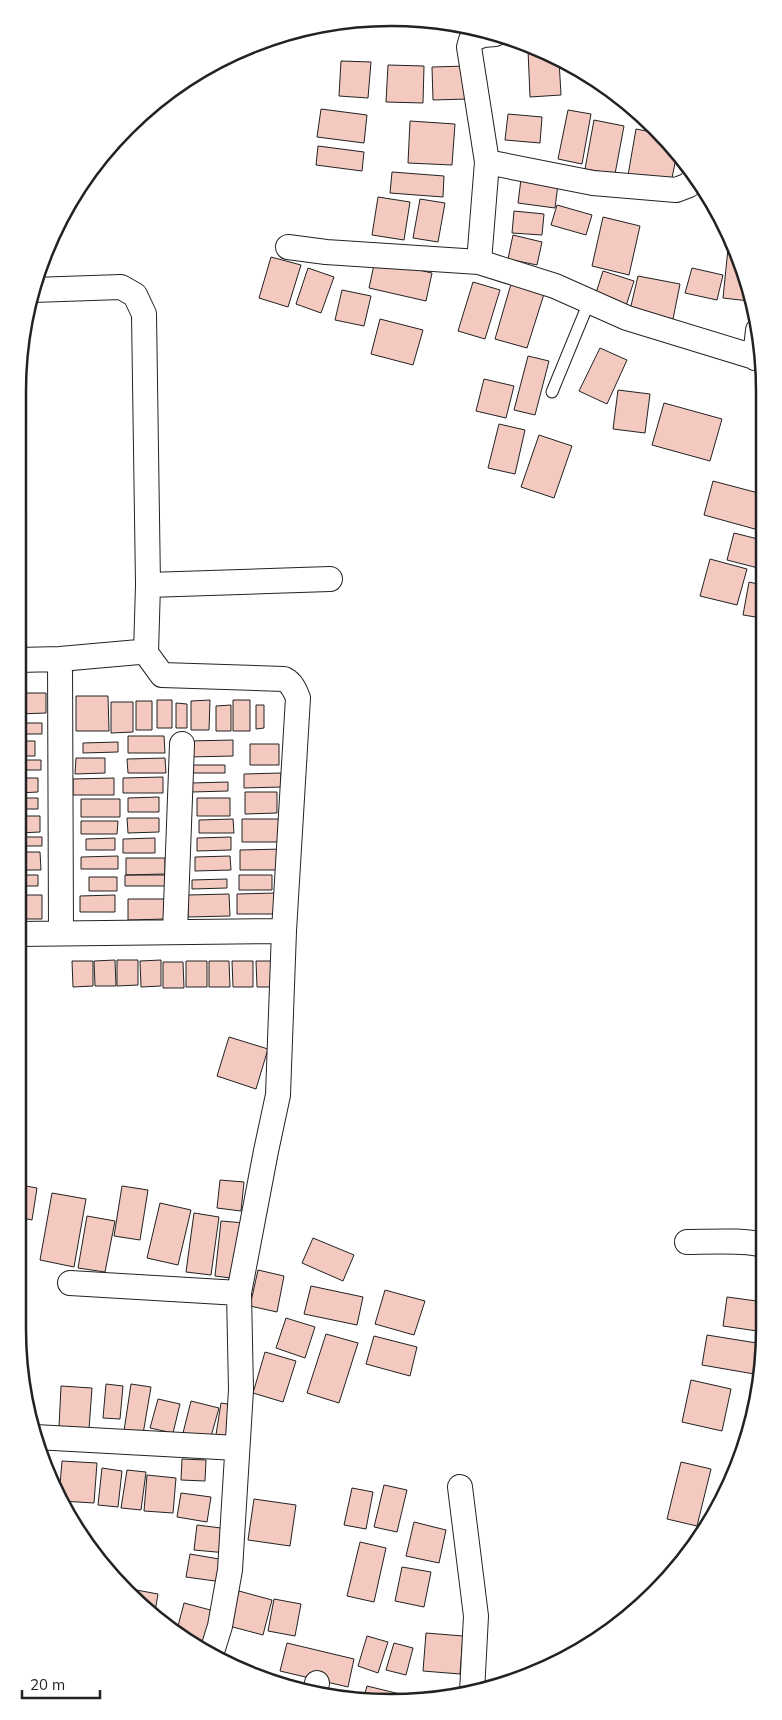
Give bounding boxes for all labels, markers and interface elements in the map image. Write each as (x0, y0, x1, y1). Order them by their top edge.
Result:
scale bar (22, 1668, 100, 1700)
text: 20 m (30, 1675, 65, 1694)

